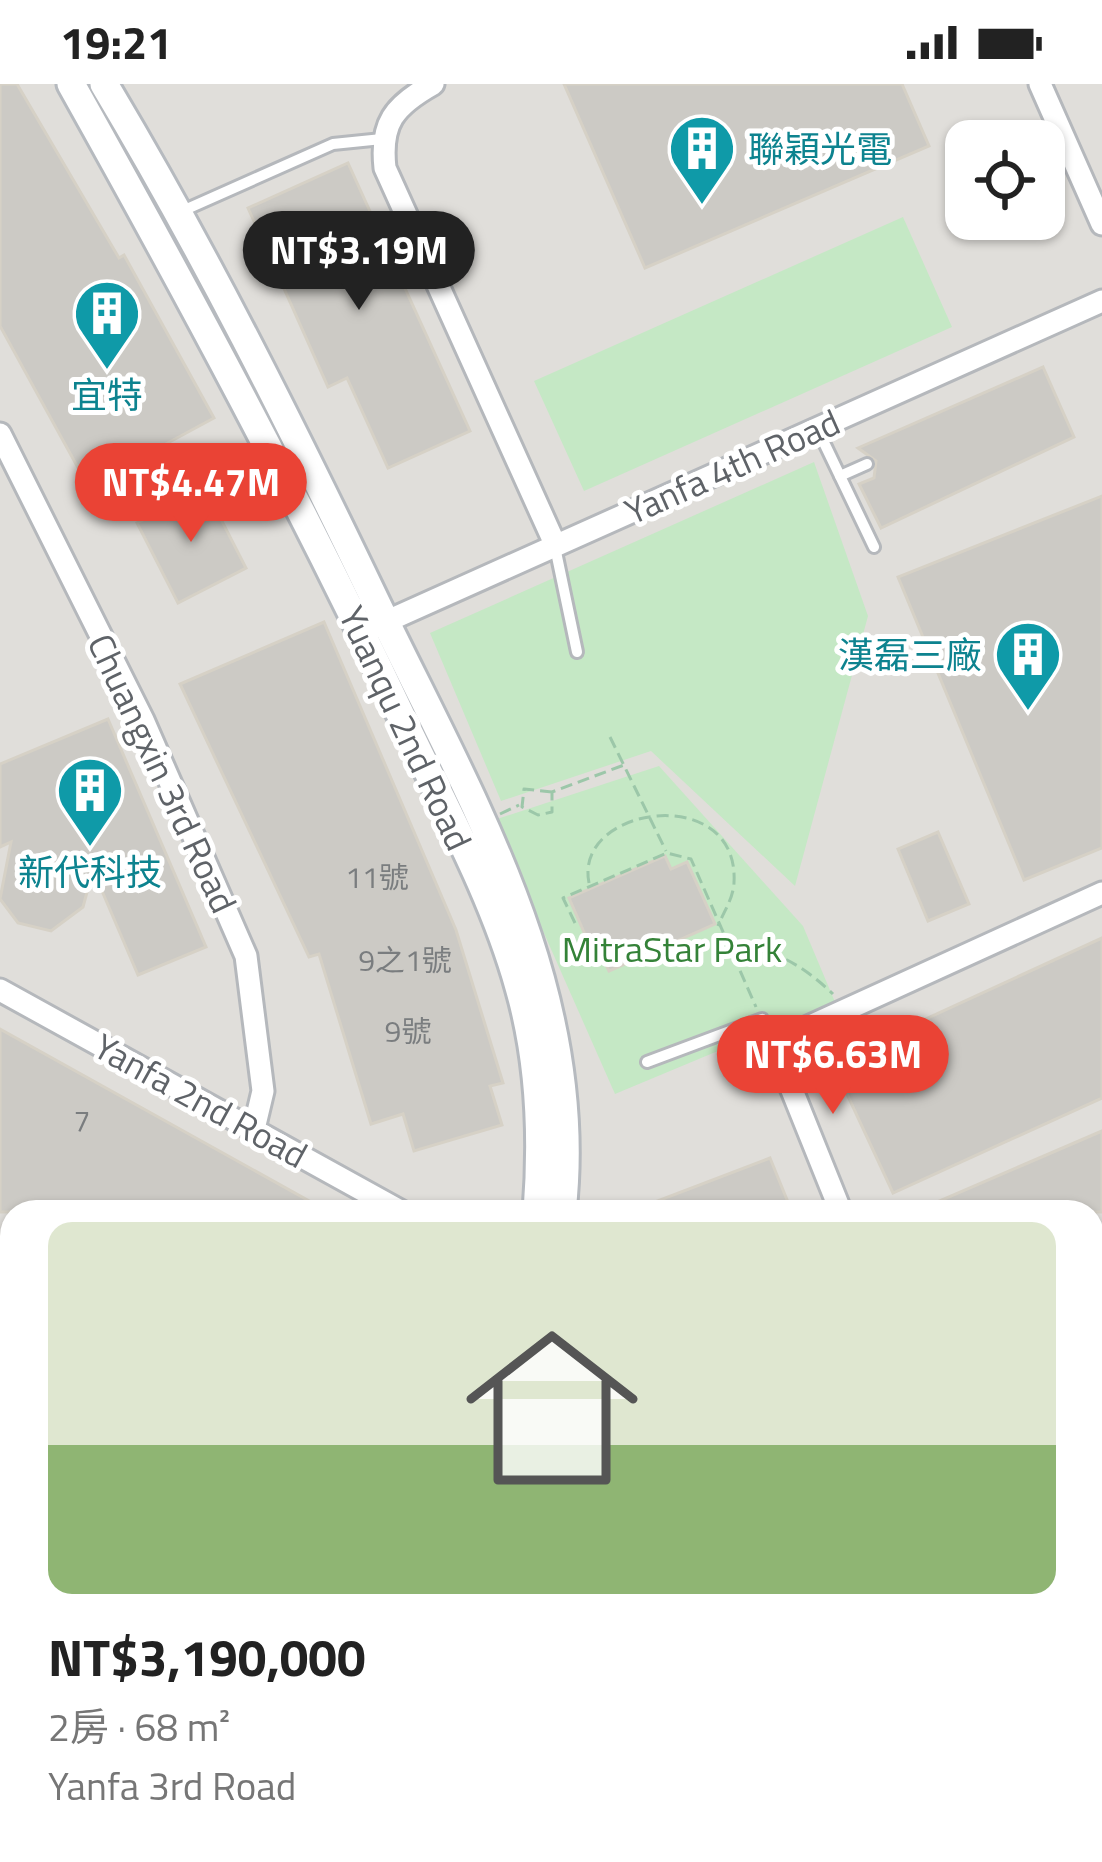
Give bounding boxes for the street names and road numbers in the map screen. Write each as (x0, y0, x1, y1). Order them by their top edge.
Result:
street label: Yanfa 4th Road (616, 394, 848, 538)
street label: Yuanqu 2nd Road (325, 597, 487, 859)
street label: Chuangxin 3rd Road (74, 624, 252, 922)
street label: Yanfa 2nd Road (84, 1019, 318, 1181)

